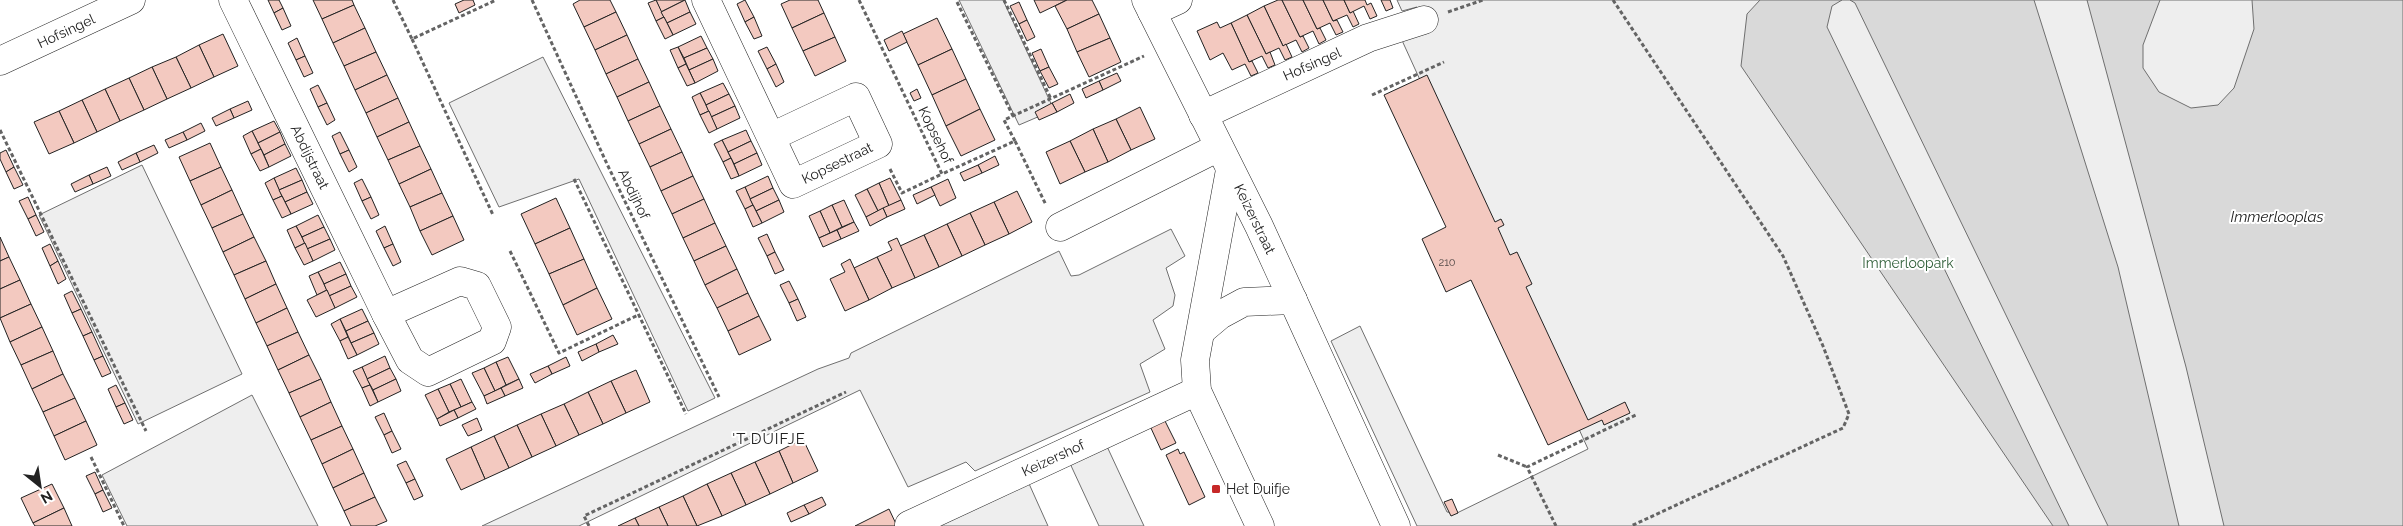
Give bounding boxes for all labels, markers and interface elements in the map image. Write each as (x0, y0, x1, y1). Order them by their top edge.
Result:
street label: Hofsingel (35, 11, 98, 51)
street label: Hofsingel (1281, 44, 1344, 84)
street label: Kopsehof (915, 104, 957, 167)
street label: Abdijstraat (288, 122, 333, 192)
street label: Kopsestraat (799, 139, 875, 187)
street label: Abdijhof (615, 166, 654, 223)
street label: Keizerstraat (1231, 181, 1279, 257)
water label: Immerlooplas (2230, 208, 2324, 226)
park label: Immerloopark (1862, 255, 1954, 271)
house number: 210 (1438, 256, 1456, 269)
district label: 'T DUIFJE (732, 430, 806, 448)
street label: Keizershof (1019, 436, 1088, 480)
north arrow (15, 461, 65, 511)
place label: Het Duifje (1226, 481, 1290, 497)
marker: Het Duifje (1210, 483, 1222, 495)
text: N (38, 488, 55, 507)

